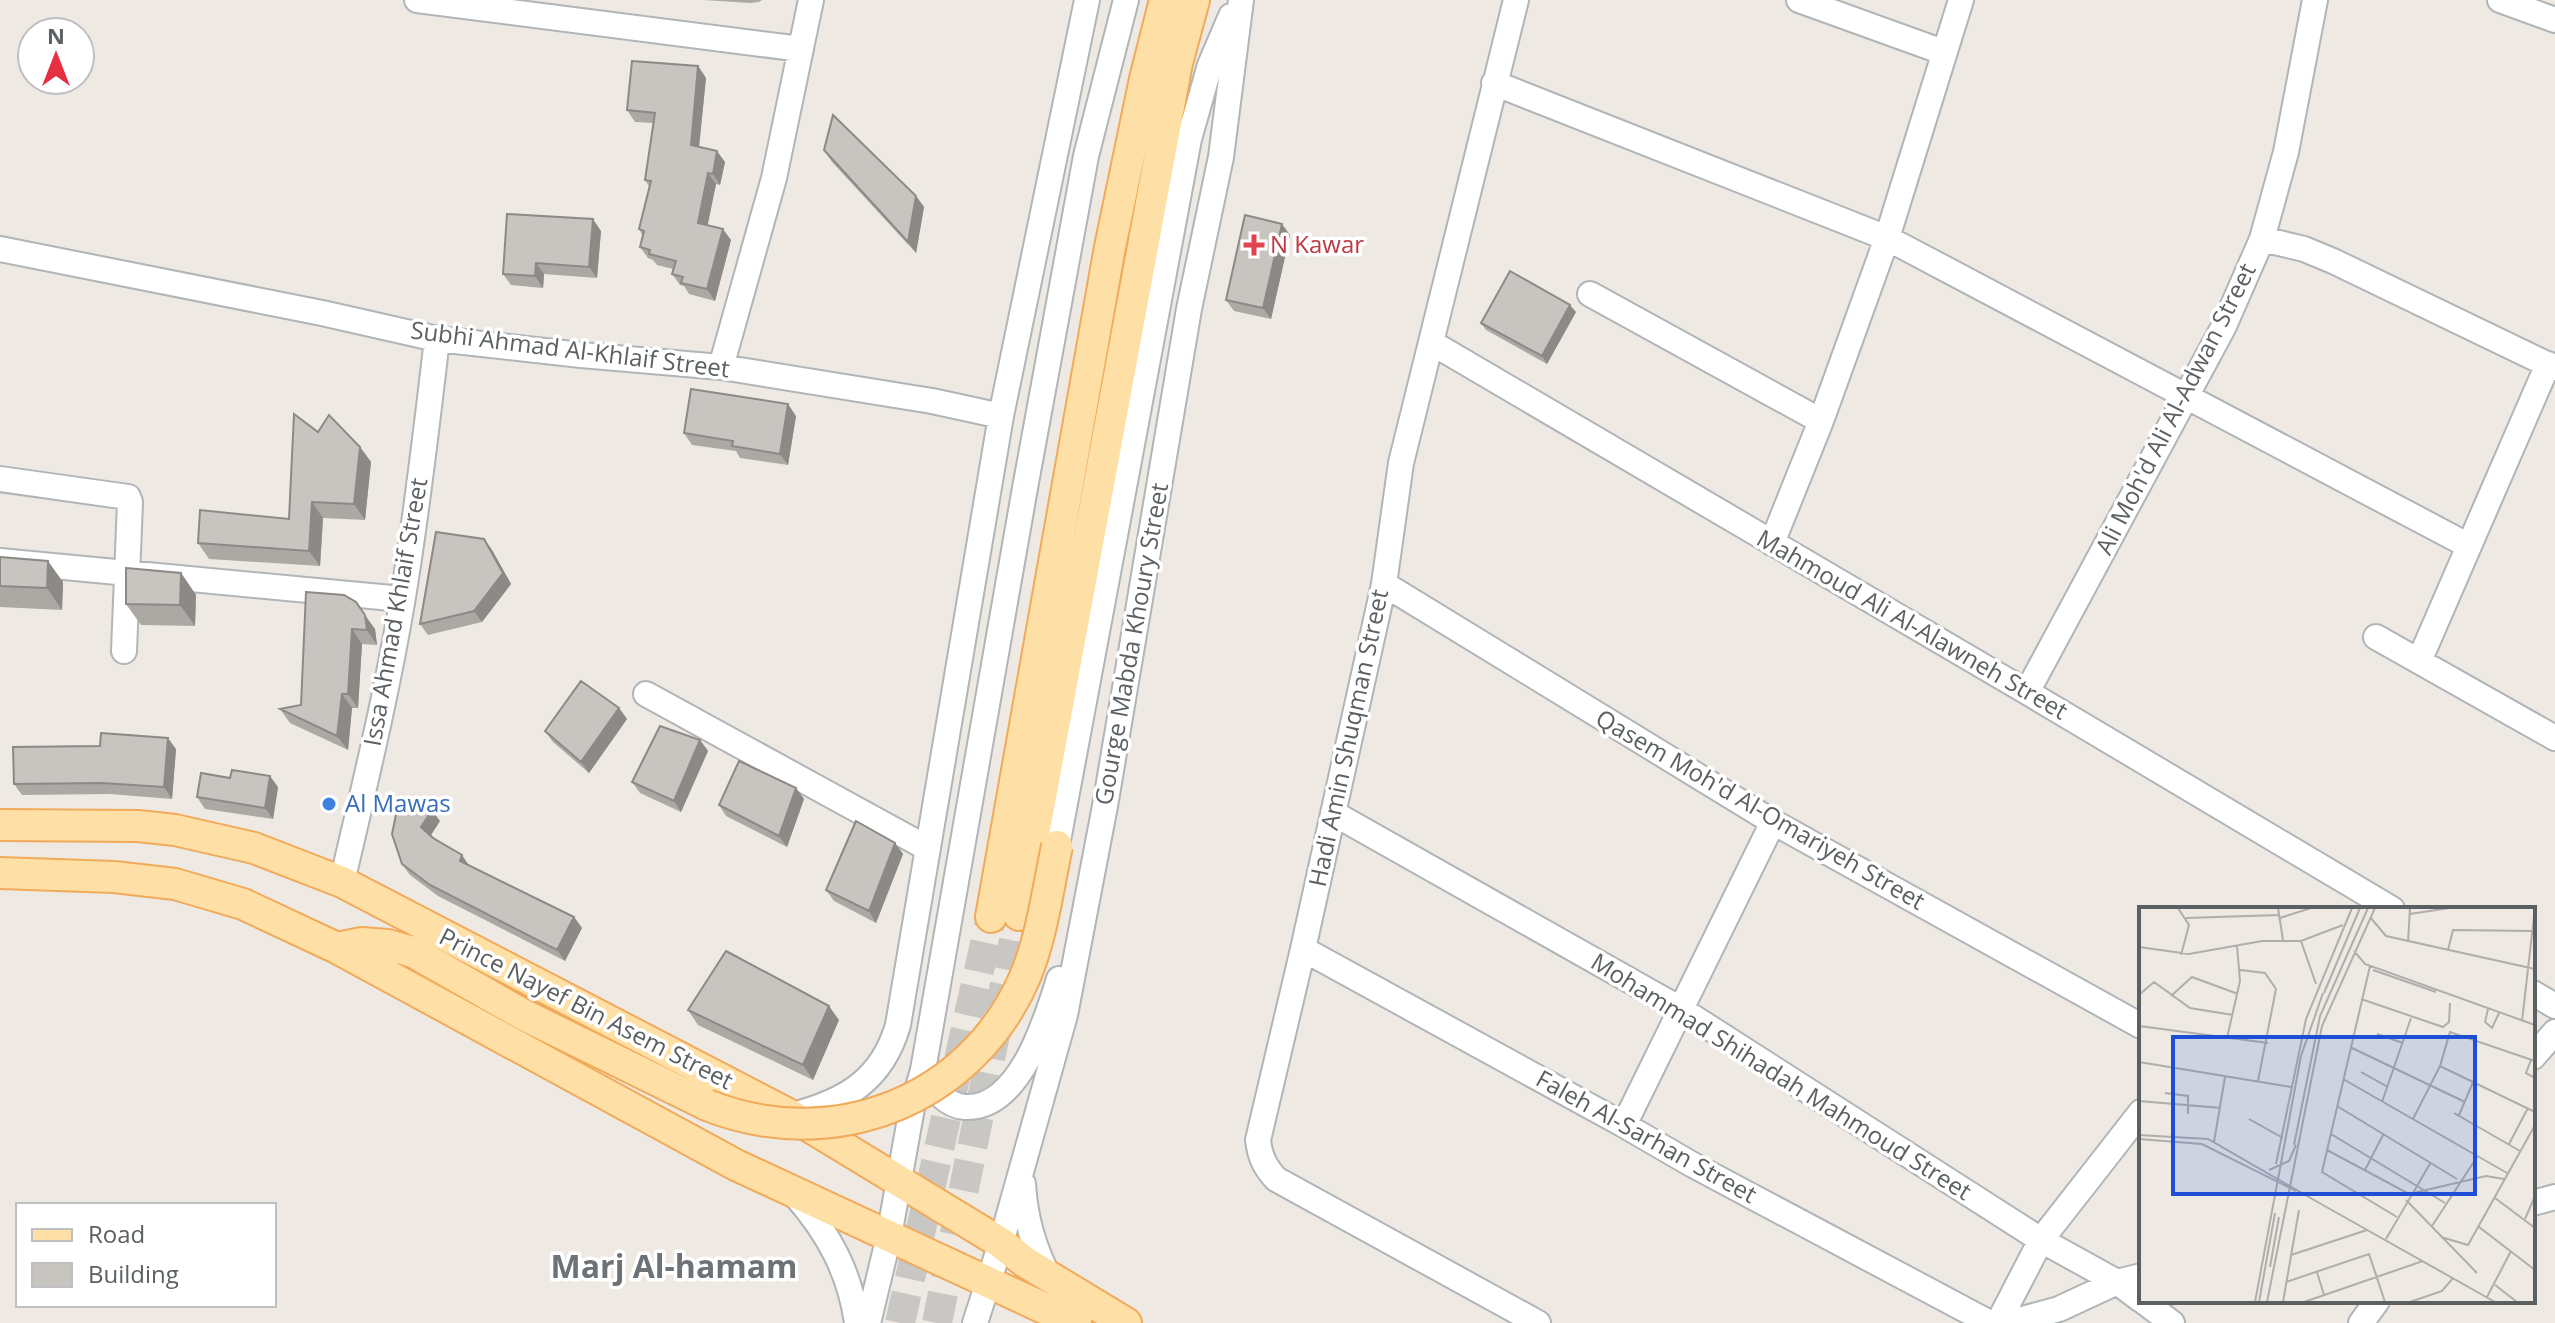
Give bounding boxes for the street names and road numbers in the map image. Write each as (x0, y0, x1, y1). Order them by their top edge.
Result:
street label: Ali Moh'd Ali Al-Adwan Street (2087, 257, 2263, 560)
street label: Subhi Ahmad Al-Khlaif Street (409, 313, 732, 384)
street label: Issa Ahmad Khlaif Street (355, 475, 434, 748)
street label: Gourge Mabda Khoury Street (1086, 480, 1175, 807)
street label: Mahmoud Ali Al-Alawneh Street (1751, 521, 2074, 726)
street label: Hadi Amin Shuqman Street (1300, 586, 1395, 889)
street label: Qasem Moh'd Al-Omariyeh Street (1590, 701, 1931, 917)
street label: Prince Nayef Bin Asem Street (434, 919, 739, 1096)
street label: Mohammad Shihadah Mahmoud Street (1585, 944, 1978, 1207)
street label: Faleh Al-Sarhan Street (1530, 1061, 1763, 1210)

